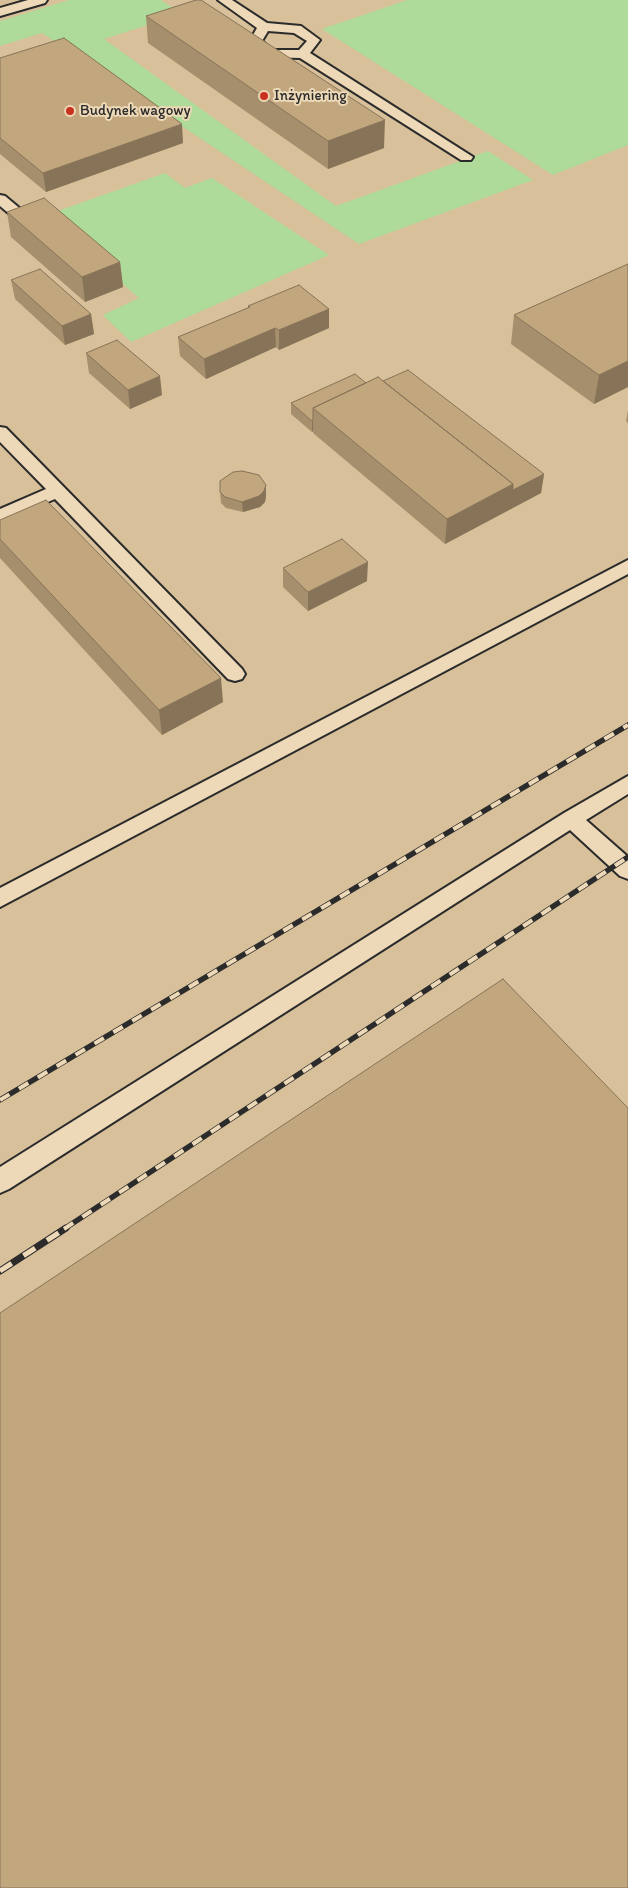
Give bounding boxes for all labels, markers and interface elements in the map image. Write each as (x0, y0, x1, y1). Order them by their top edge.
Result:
place label: Inżyniering (274, 87, 347, 105)
marker: Inżyniering (258, 90, 270, 102)
place label: Budynek wagowy (80, 102, 191, 120)
marker: Budynek wagowy (64, 105, 76, 117)

